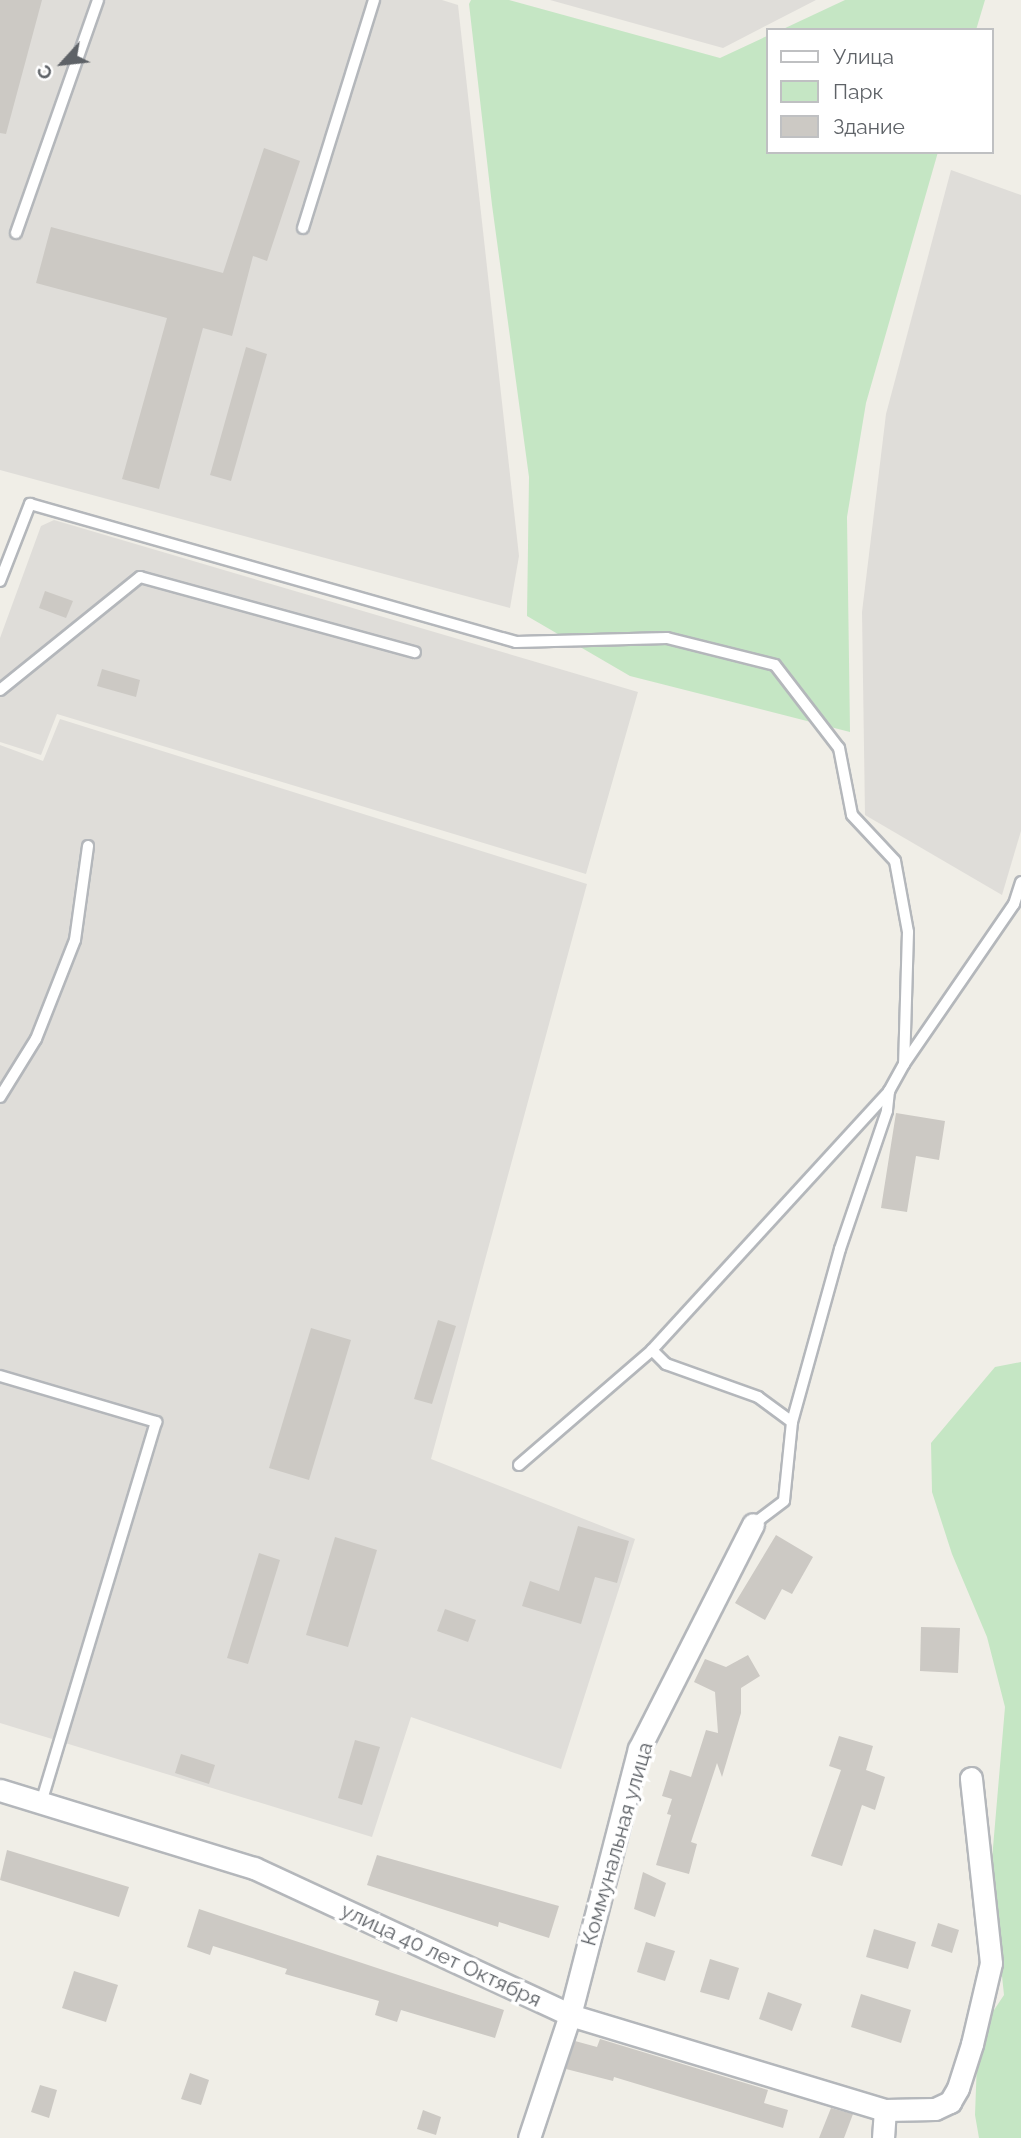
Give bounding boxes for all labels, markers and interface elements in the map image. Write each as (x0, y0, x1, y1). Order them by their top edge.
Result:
north arrow (28, 28, 98, 98)
legend (766, 28, 993, 154)
text: Улица (833, 44, 894, 69)
text: С (32, 62, 57, 83)
text: Парк (833, 79, 883, 104)
text: Здание (833, 114, 905, 139)
street label: Коммунальная улица (576, 1739, 658, 1949)
street label: улица 40 лет Октября (337, 1898, 545, 2012)

